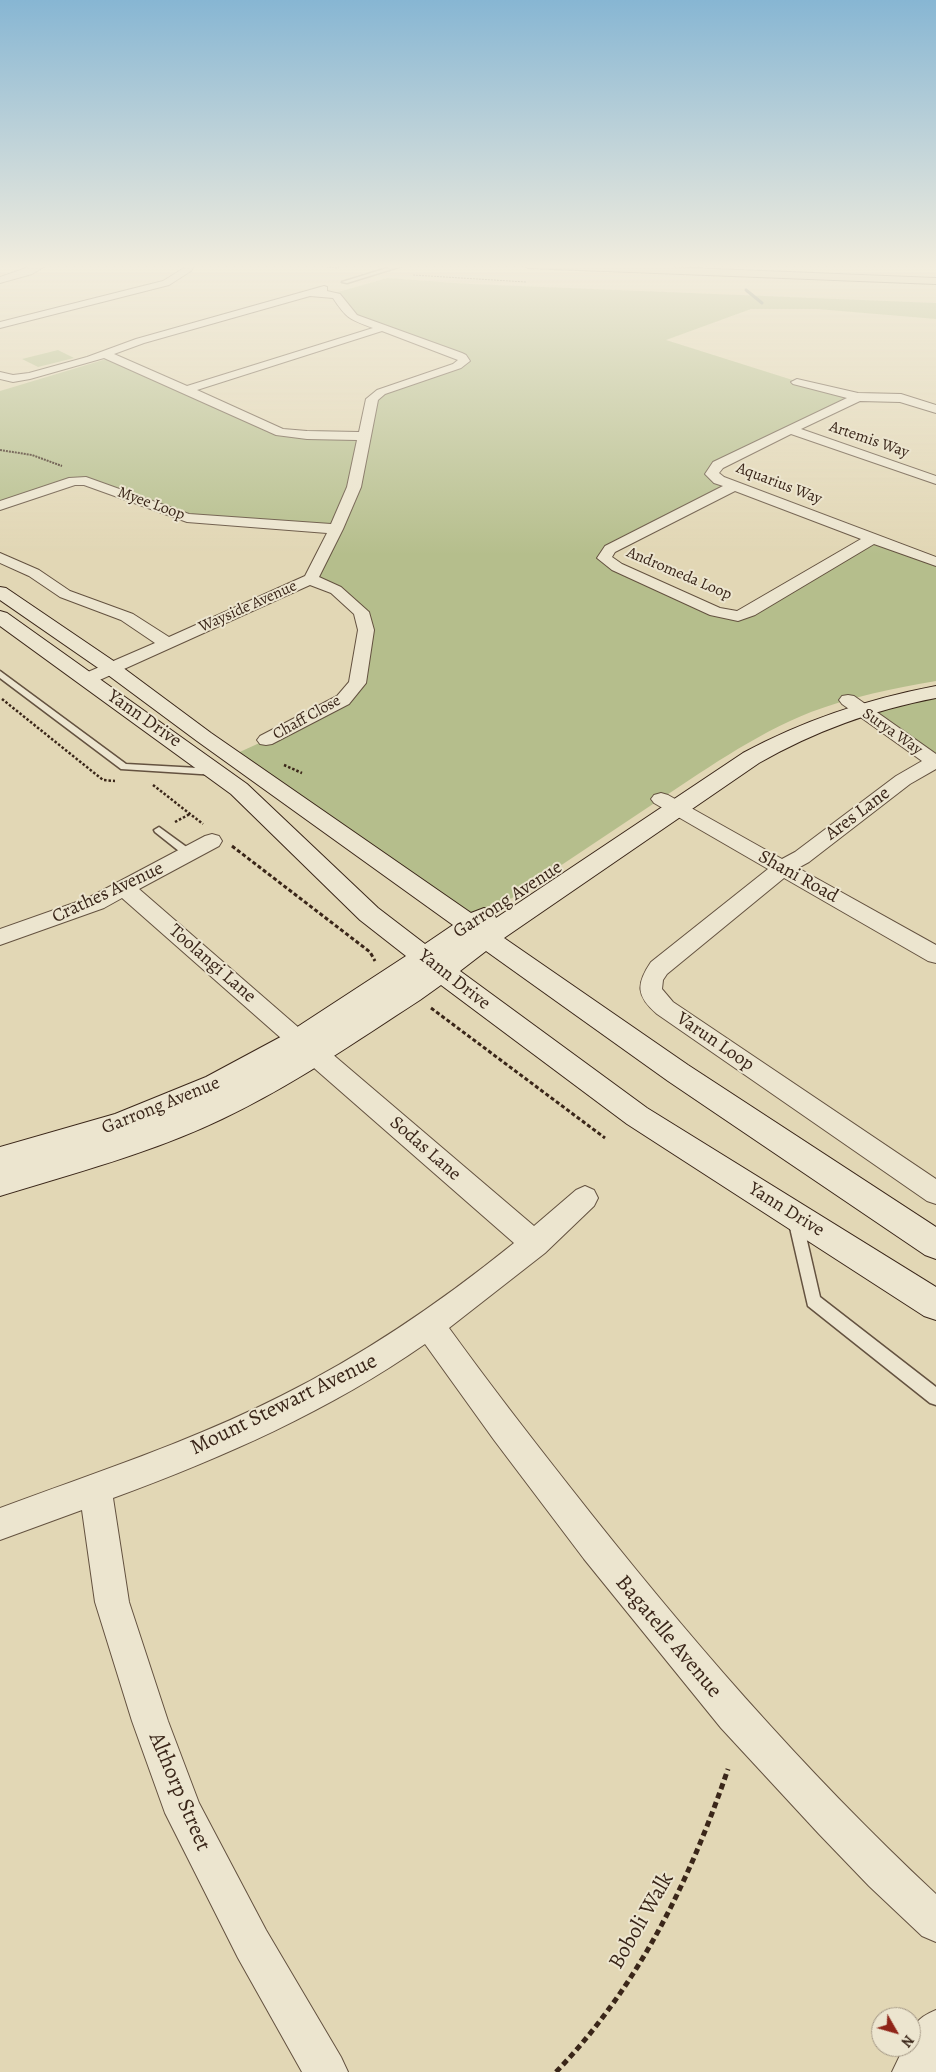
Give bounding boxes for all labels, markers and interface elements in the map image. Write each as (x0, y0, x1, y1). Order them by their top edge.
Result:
street label: Artemis Way (827, 417, 911, 463)
street label: Aquarius Way (733, 459, 825, 509)
street label: Myee Loop (115, 483, 187, 525)
street label: Andromeda Loop (623, 543, 735, 605)
street label: Wayside Avenue (196, 577, 300, 637)
street label: Yann Drive (103, 685, 185, 753)
street label: Chaff Close (270, 691, 344, 745)
street label: Surya Way (858, 704, 926, 760)
street label: Ares Lane (821, 782, 895, 846)
street label: Shani Road (754, 846, 842, 908)
street label: Garrong Avenue (449, 856, 567, 944)
street label: Crathes Avenue (49, 857, 167, 929)
street label: Toolangi Lane (164, 920, 260, 1008)
street label: Yann Drive (413, 945, 495, 1015)
street label: Varun Loop (672, 1008, 758, 1076)
street label: Garrong Avenue (99, 1072, 223, 1140)
street label: Sodas Lane (385, 1112, 465, 1186)
street label: Yann Drive (744, 1178, 828, 1242)
street label: Mount Stewart Avenue (186, 1348, 382, 1462)
street label: Bagatelle Avenue (609, 1570, 727, 1704)
street label: Althorp Street (142, 1729, 216, 1855)
street label: Boboli Walk (604, 1868, 680, 1974)
north arrow (871, 2007, 921, 2057)
text: N (897, 2031, 918, 2051)

